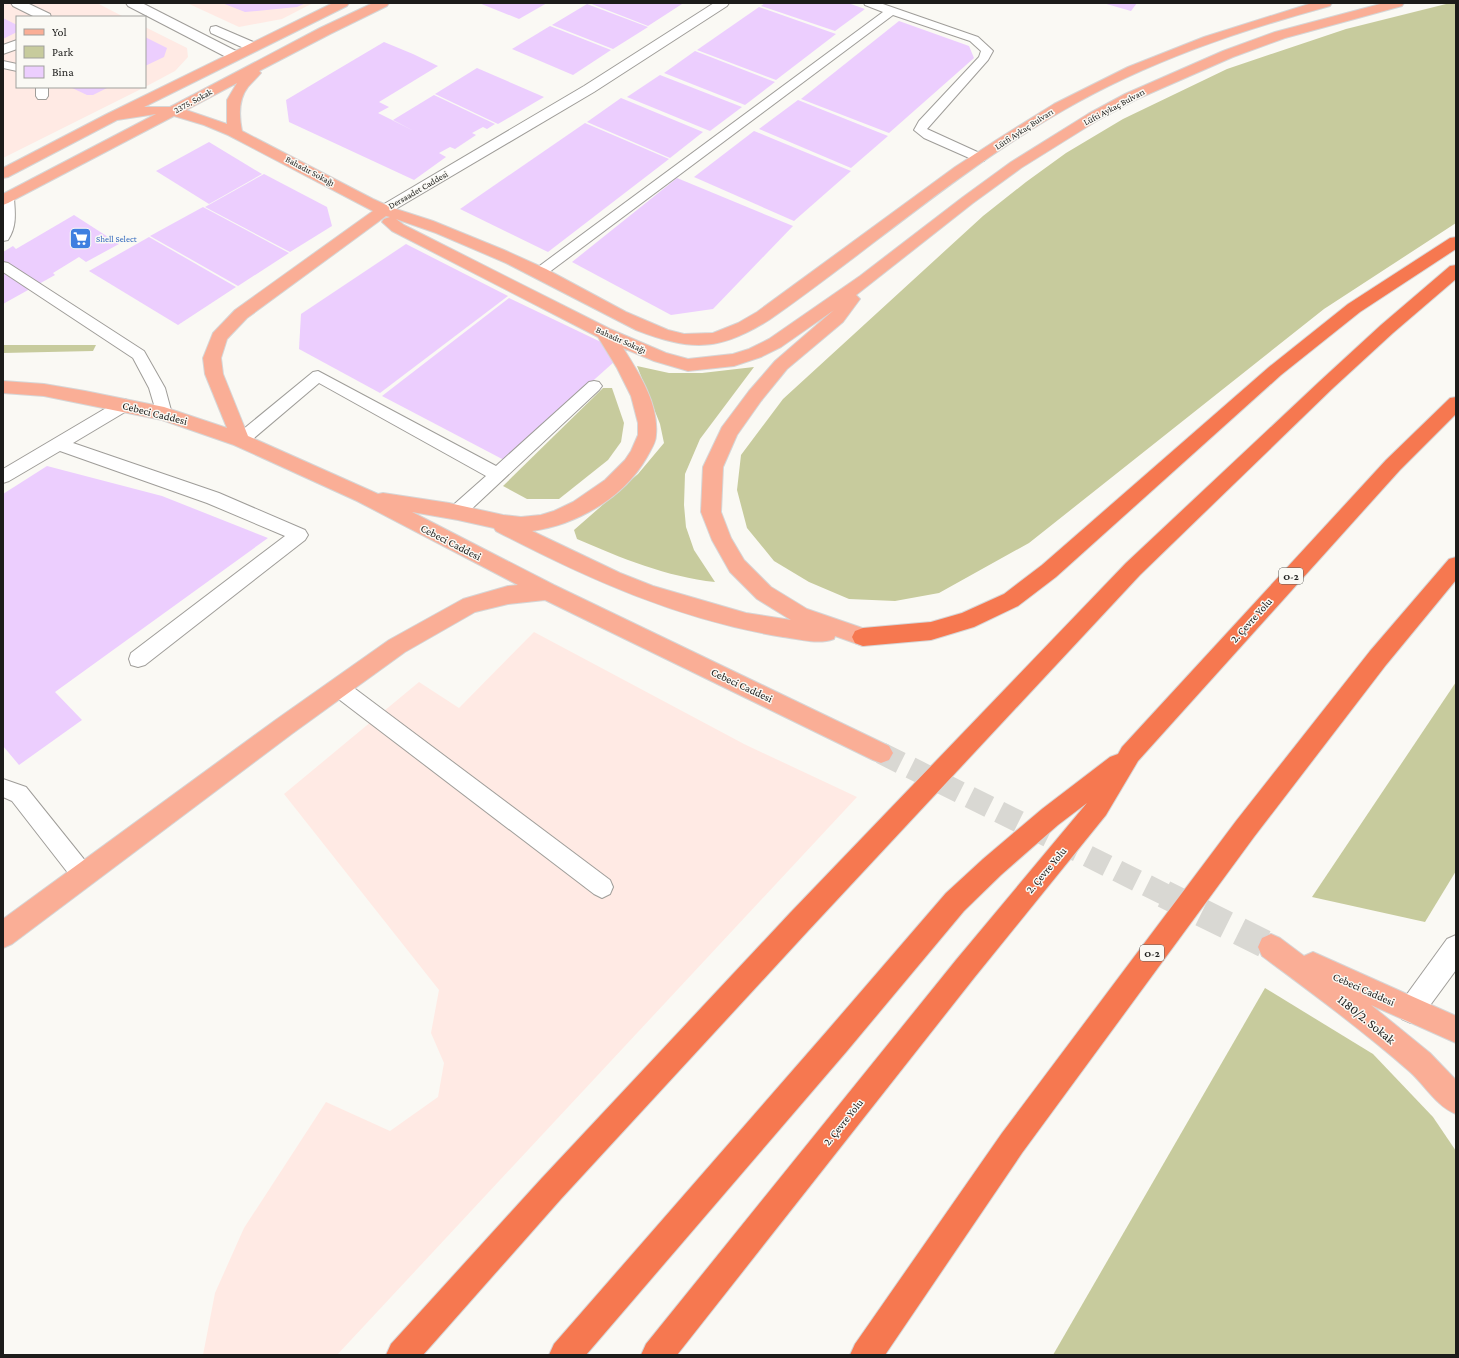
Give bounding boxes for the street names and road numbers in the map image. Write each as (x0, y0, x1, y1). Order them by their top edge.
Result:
street label: 2375. Sokak (172, 86, 214, 115)
street label: Lüfti Aykaç Bulvarı (1082, 86, 1147, 127)
street label: Lütfi Aykaç Bulvarı (993, 106, 1056, 152)
street label: Bahadır Sokağı (284, 154, 337, 188)
street label: Dersaadet Caddesi (386, 169, 450, 211)
street label: Bahadır Sokağı (594, 324, 648, 356)
street label: Cebeci Caddesi (121, 399, 189, 427)
street label: Cebeci Caddesi (419, 522, 483, 562)
road number: O-2 (1279, 568, 1303, 584)
street label: 2. Çevre Yolu (1228, 595, 1275, 645)
street label: Cebeci Caddesi (709, 666, 775, 705)
street label: 2. Çevre Yolu (1023, 845, 1069, 896)
road number: O-2 (1140, 945, 1164, 961)
street label: Cebeci Caddesi (1331, 970, 1397, 1008)
street label: 1180/2. Sokak (1335, 992, 1399, 1048)
street label: 2. Çevre Yolu (821, 1096, 866, 1148)

